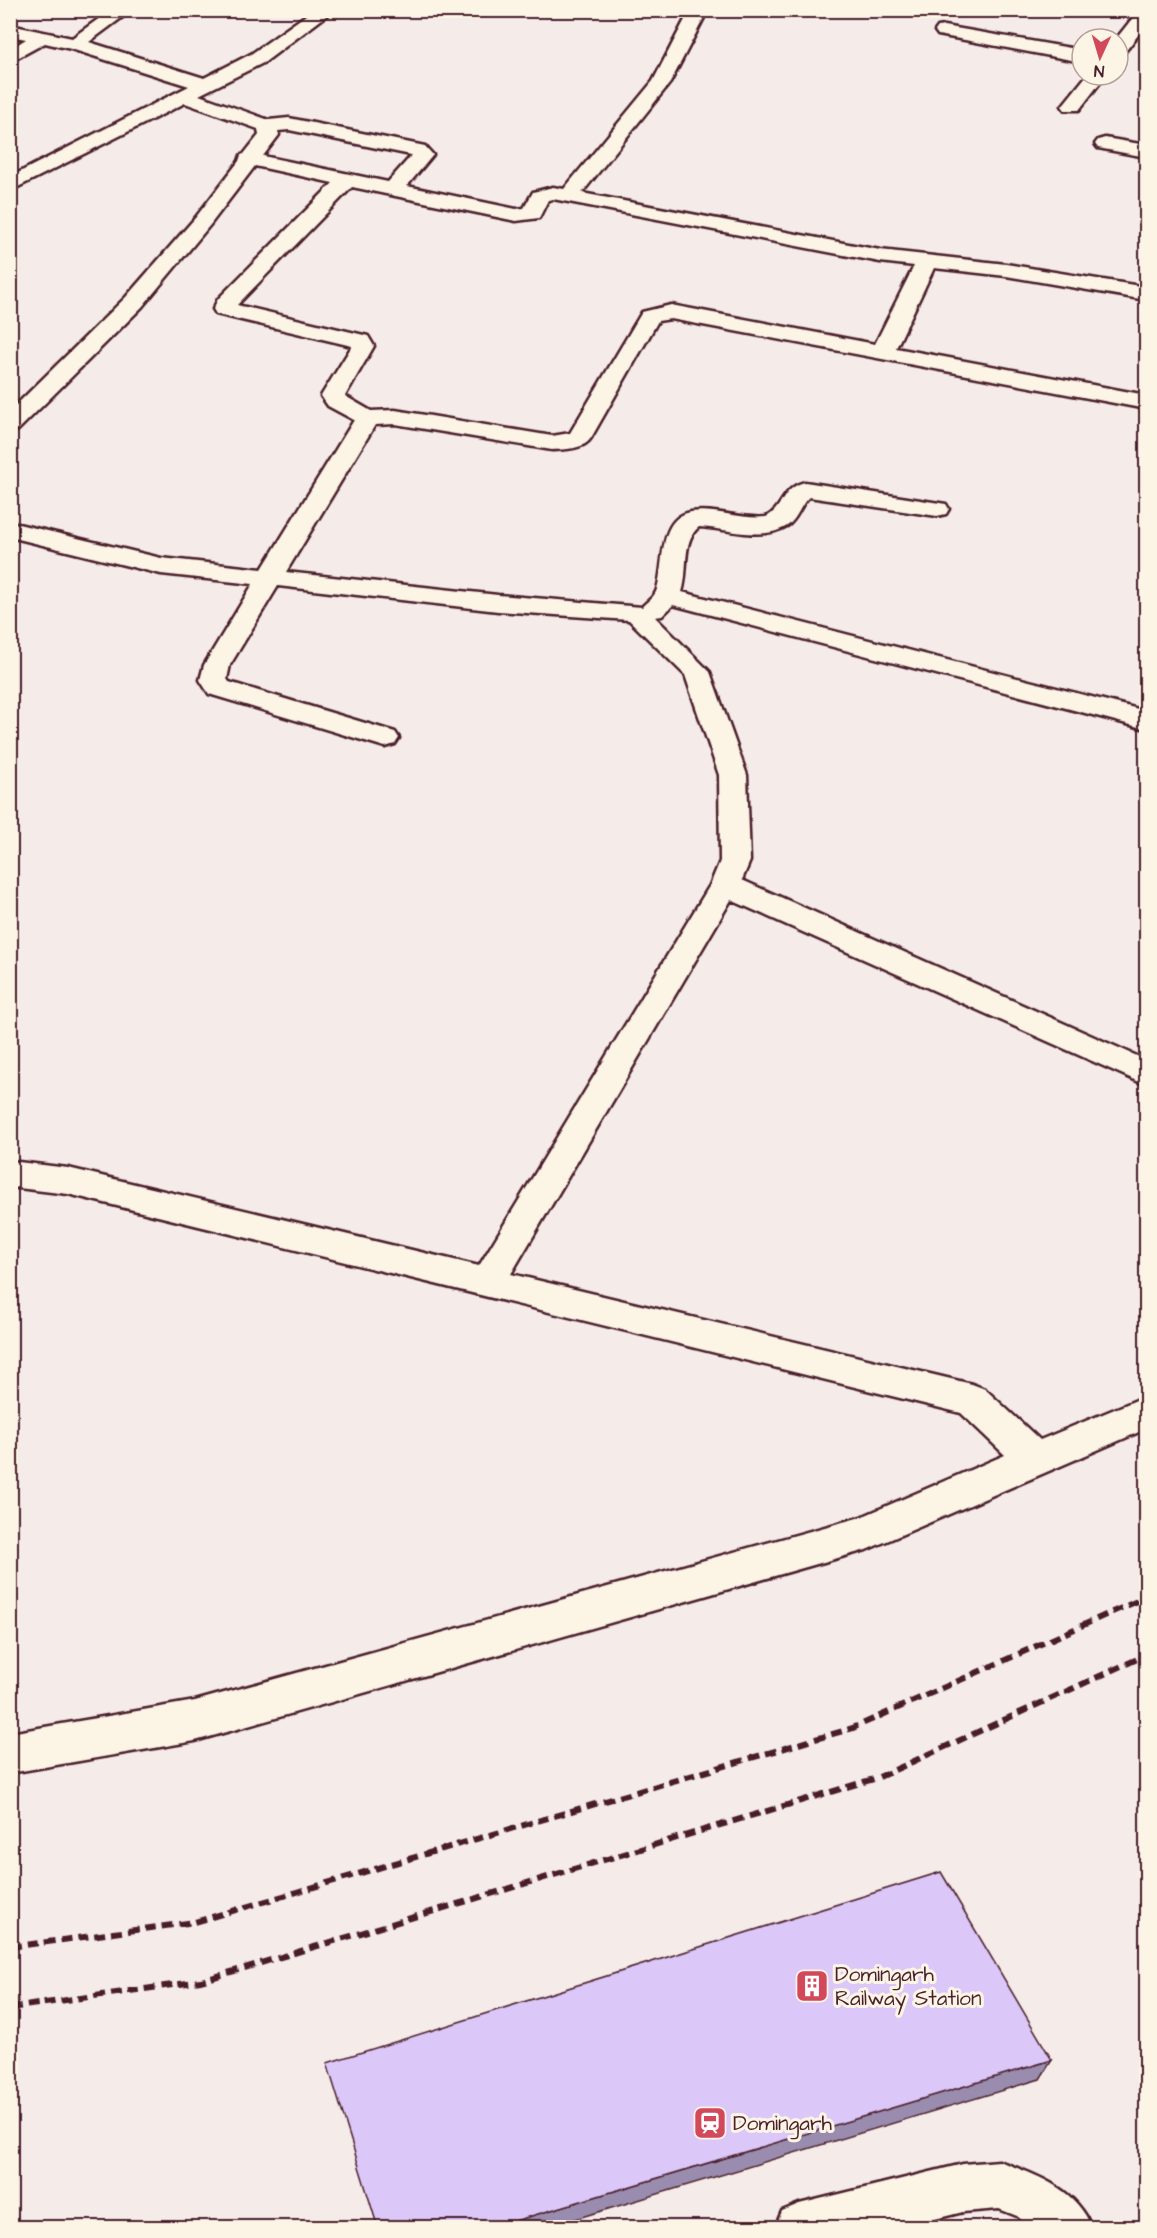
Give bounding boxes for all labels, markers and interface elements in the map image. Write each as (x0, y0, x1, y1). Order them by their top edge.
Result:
north arrow (1070, 27, 1130, 87)
text: N (1093, 60, 1105, 82)
place label: Domingarh Railway Station (835, 1960, 981, 2015)
building icon: Domingarh Railway Station (794, 1968, 830, 2004)
station icon: Domingarh (692, 2105, 728, 2141)
place label: Domingarh (733, 2109, 833, 2140)

